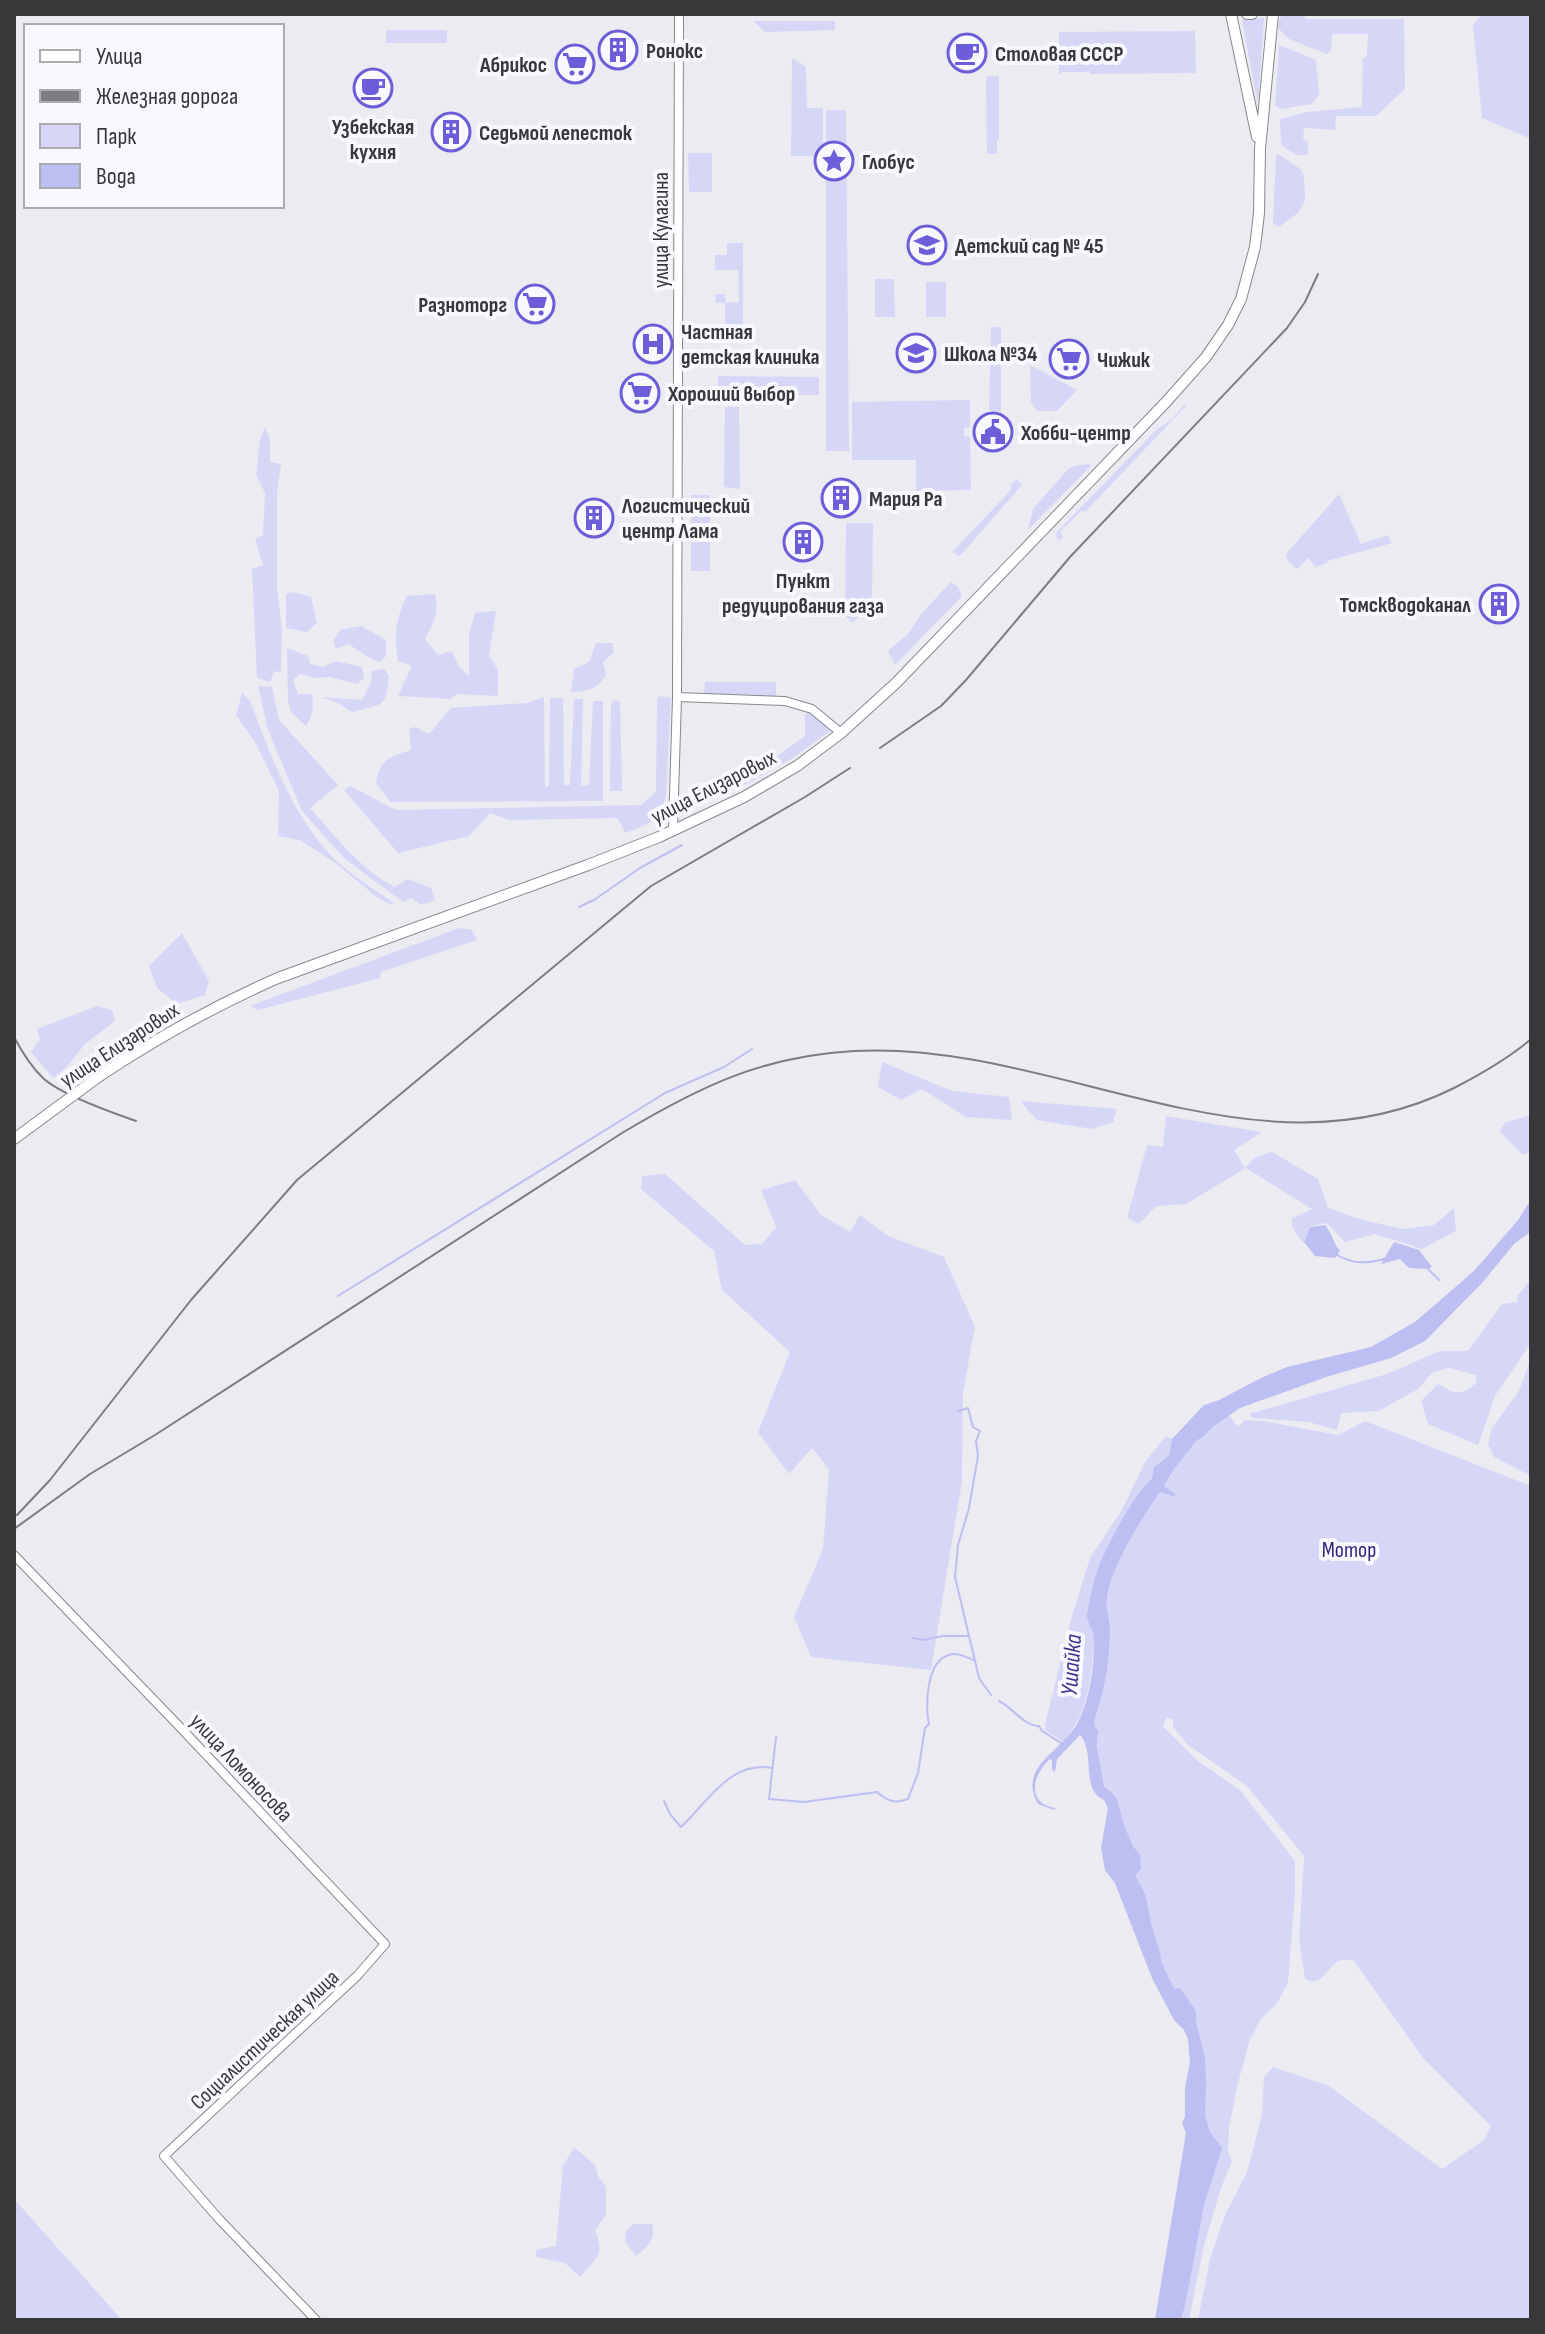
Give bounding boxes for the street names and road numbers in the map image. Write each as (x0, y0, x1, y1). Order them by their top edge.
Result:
street label: улица Кулагина (648, 172, 675, 288)
street label: улица Елизаровых (647, 744, 781, 830)
street label: улица Елизаровых (55, 996, 185, 1094)
street label: улица Ломоносова (184, 1708, 298, 1828)
street label: Социалистическая улица (185, 1964, 345, 2116)

